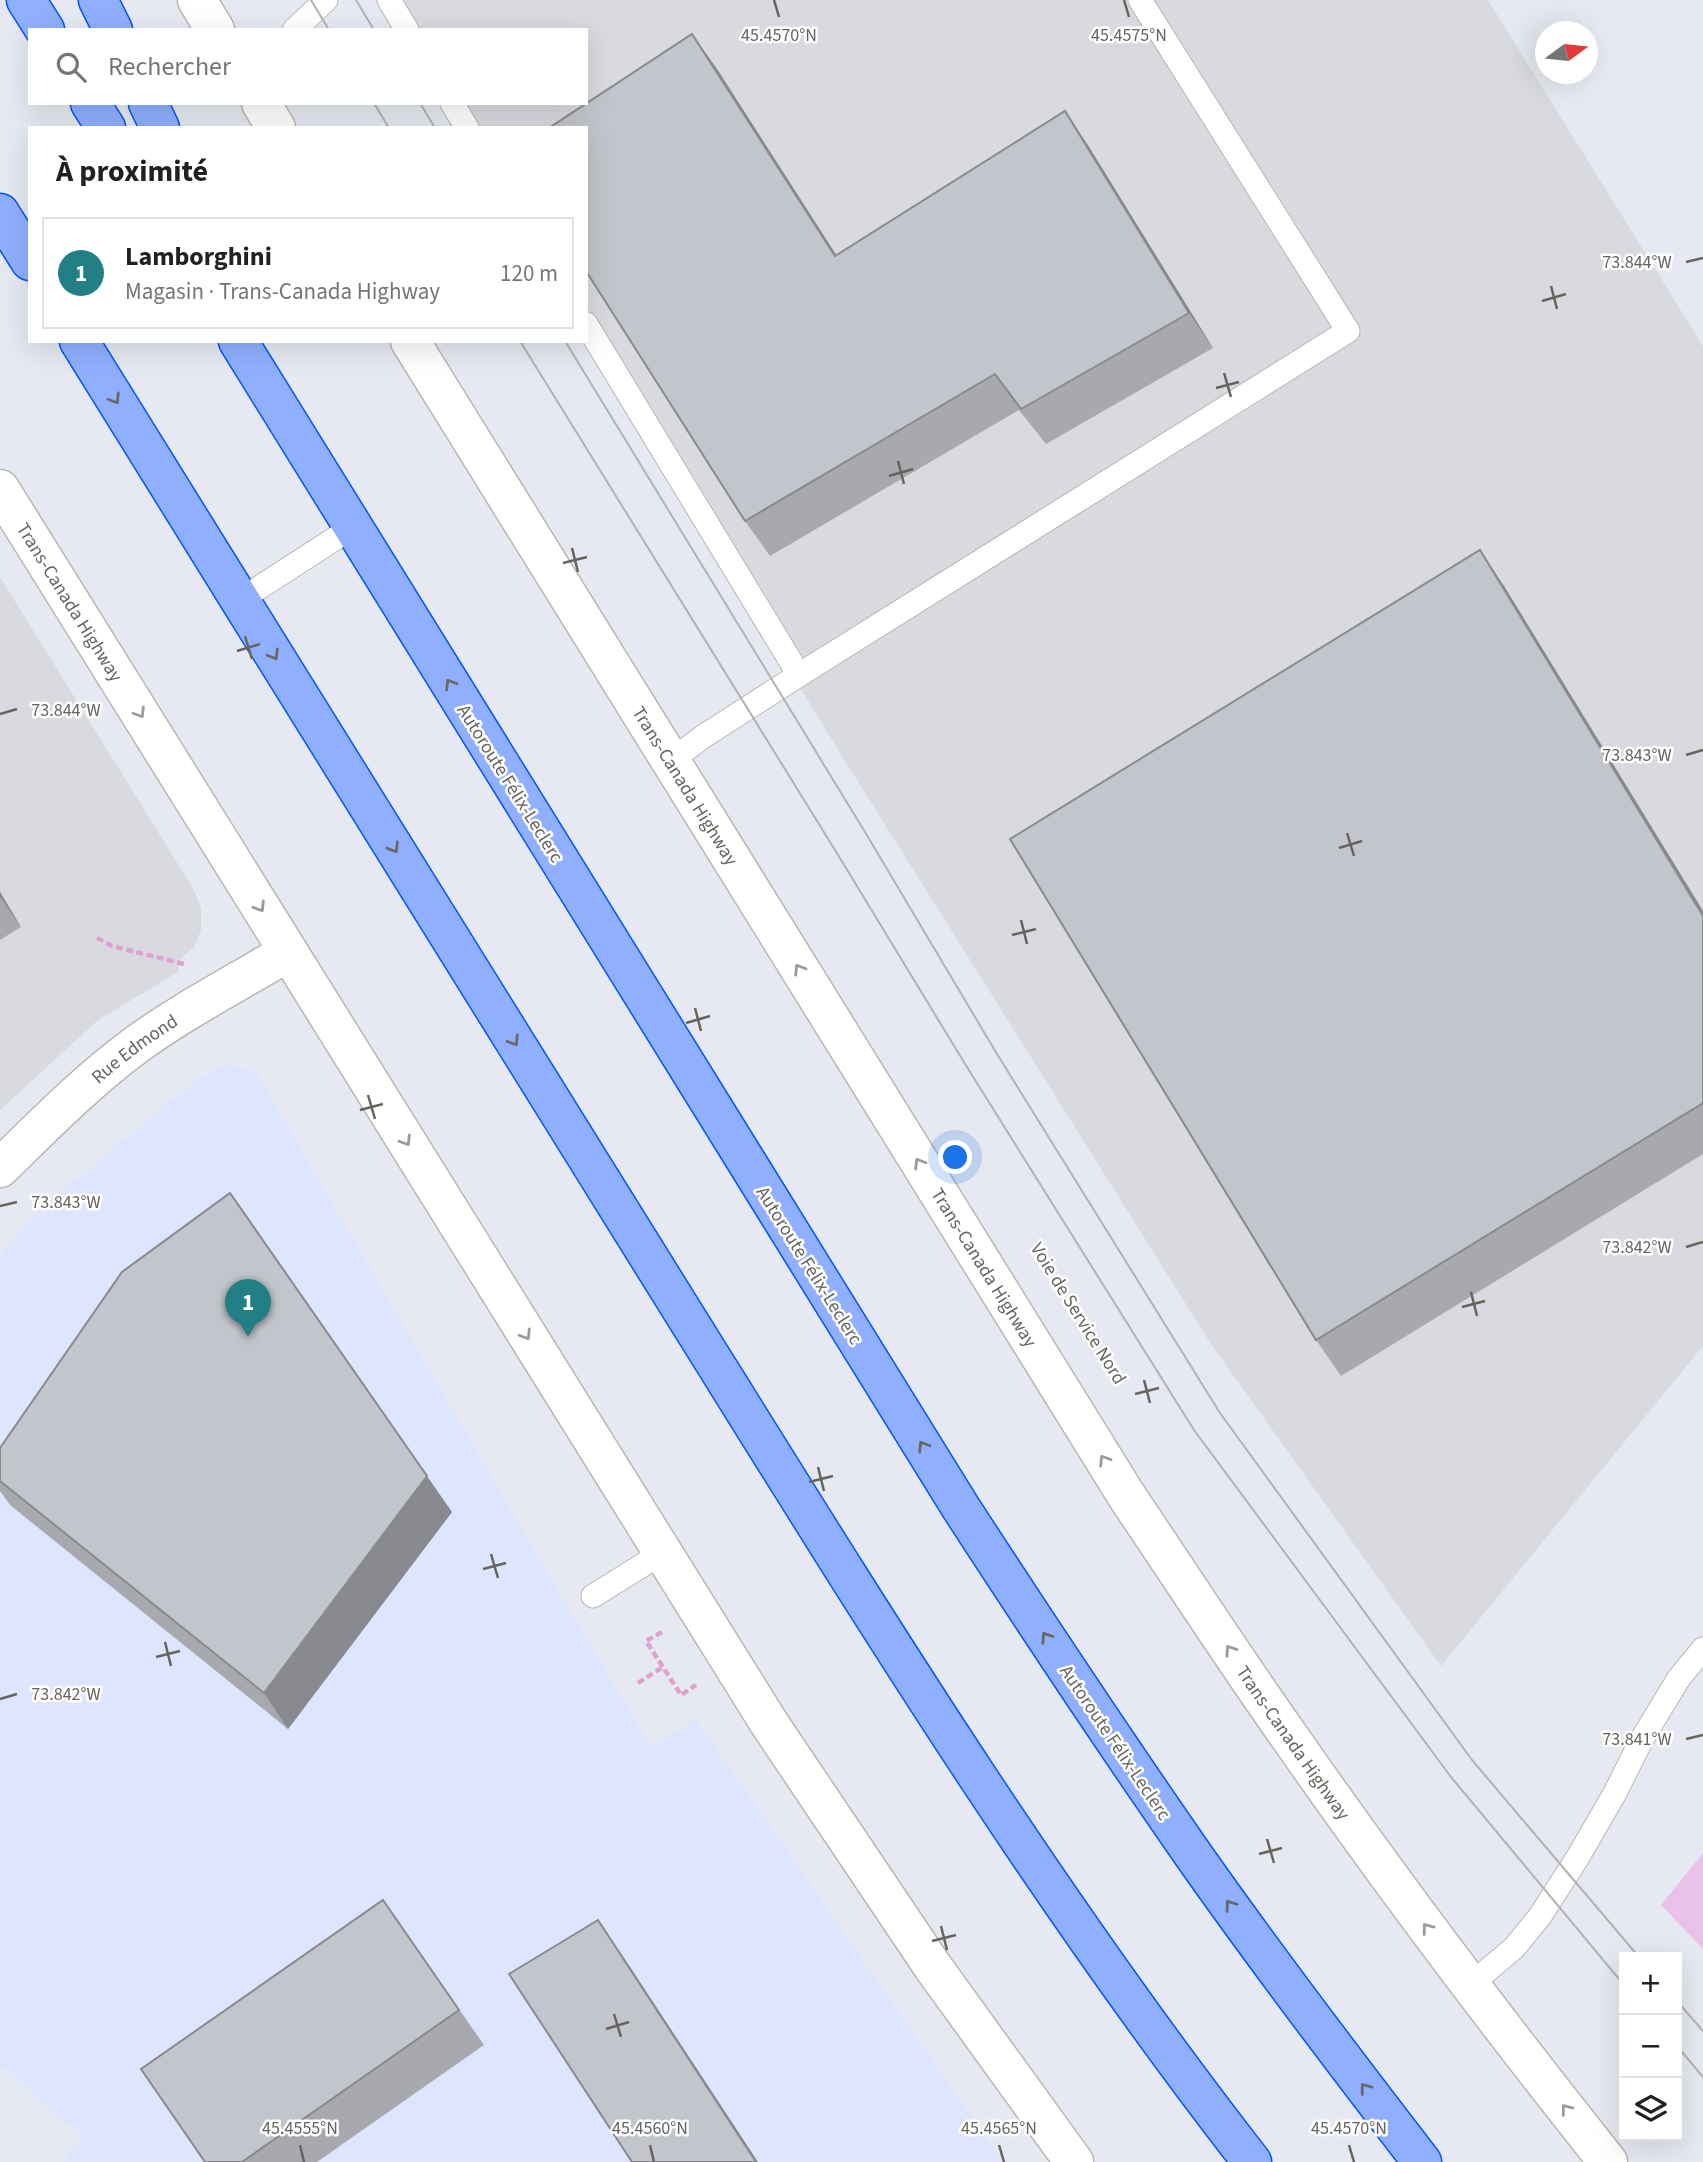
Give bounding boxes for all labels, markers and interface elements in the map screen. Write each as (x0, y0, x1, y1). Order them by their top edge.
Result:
north arrow (1535, 21, 1598, 84)
text: 45.4570°N (741, 23, 817, 48)
text: 45.4575°N (1091, 23, 1167, 48)
search box (28, 28, 588, 105)
icon: search (52, 48, 90, 86)
text: Rechercher (108, 48, 231, 85)
text: À proximité (56, 150, 208, 193)
text: Lamborghini (125, 238, 272, 275)
text: 73.844°W (1602, 250, 1672, 275)
text: 1 (75, 257, 87, 290)
text: 120 m (500, 257, 558, 290)
text: Magasin · Trans-Canada Highway (125, 275, 440, 308)
one-way arrow (107, 392, 120, 405)
street label: Trans-Canada Highway (9, 518, 129, 687)
one-way arrow (265, 647, 278, 660)
one-way arrow (446, 679, 459, 692)
text: 73.844°W (31, 698, 101, 723)
street label: Autoroute Félix-Leclerc (450, 699, 570, 868)
street label: Trans-Canada Highway (625, 701, 744, 871)
one-way arrow (131, 706, 144, 719)
text: 73.843°W (1602, 743, 1672, 768)
one-way arrow (386, 841, 399, 854)
one-way arrow (251, 899, 264, 912)
one-way arrow (795, 964, 808, 977)
street label: Rue Edmond (86, 1008, 183, 1090)
one-way arrow (506, 1034, 519, 1047)
one-way arrow (397, 1134, 410, 1147)
your location (938, 1140, 972, 1174)
one-way arrow (915, 1157, 928, 1170)
street label: Autoroute Félix-Leclerc (749, 1181, 869, 1350)
street label: Trans-Canada Highway (924, 1183, 1043, 1353)
text: 73.843°W (31, 1190, 101, 1215)
text: 73.842°W (1602, 1235, 1672, 1260)
street label: Voie de Service Nord (1023, 1238, 1132, 1390)
pin: 1 (225, 1279, 271, 1337)
one-way arrow (518, 1327, 531, 1340)
one-way arrow (918, 1440, 931, 1453)
one-way arrow (1100, 1454, 1113, 1467)
one-way arrow (1041, 1632, 1054, 1645)
one-way arrow (1225, 1644, 1238, 1657)
street label: Autoroute Félix-Leclerc (1053, 1660, 1177, 1826)
street label: Trans-Canada Highway (1229, 1661, 1356, 1826)
text: 73.842°W (31, 1682, 101, 1707)
text: 73.841°W (1602, 1727, 1672, 1752)
one-way arrow (1226, 1900, 1238, 1913)
one-way arrow (1423, 1923, 1436, 1936)
map controls (1619, 1952, 1682, 2141)
button: + (1619, 1952, 1682, 2015)
button: − (1619, 2015, 1682, 2078)
button: layers (1619, 2078, 1682, 2141)
one-way arrow (1361, 2084, 1374, 2096)
one-way arrow (1561, 2104, 1574, 2116)
text: 45.4555°N (262, 2116, 338, 2141)
text: 45.4560°N (612, 2116, 688, 2141)
text: 45.4565°N (961, 2116, 1037, 2141)
text: 45.4570°N (1311, 2116, 1387, 2141)

